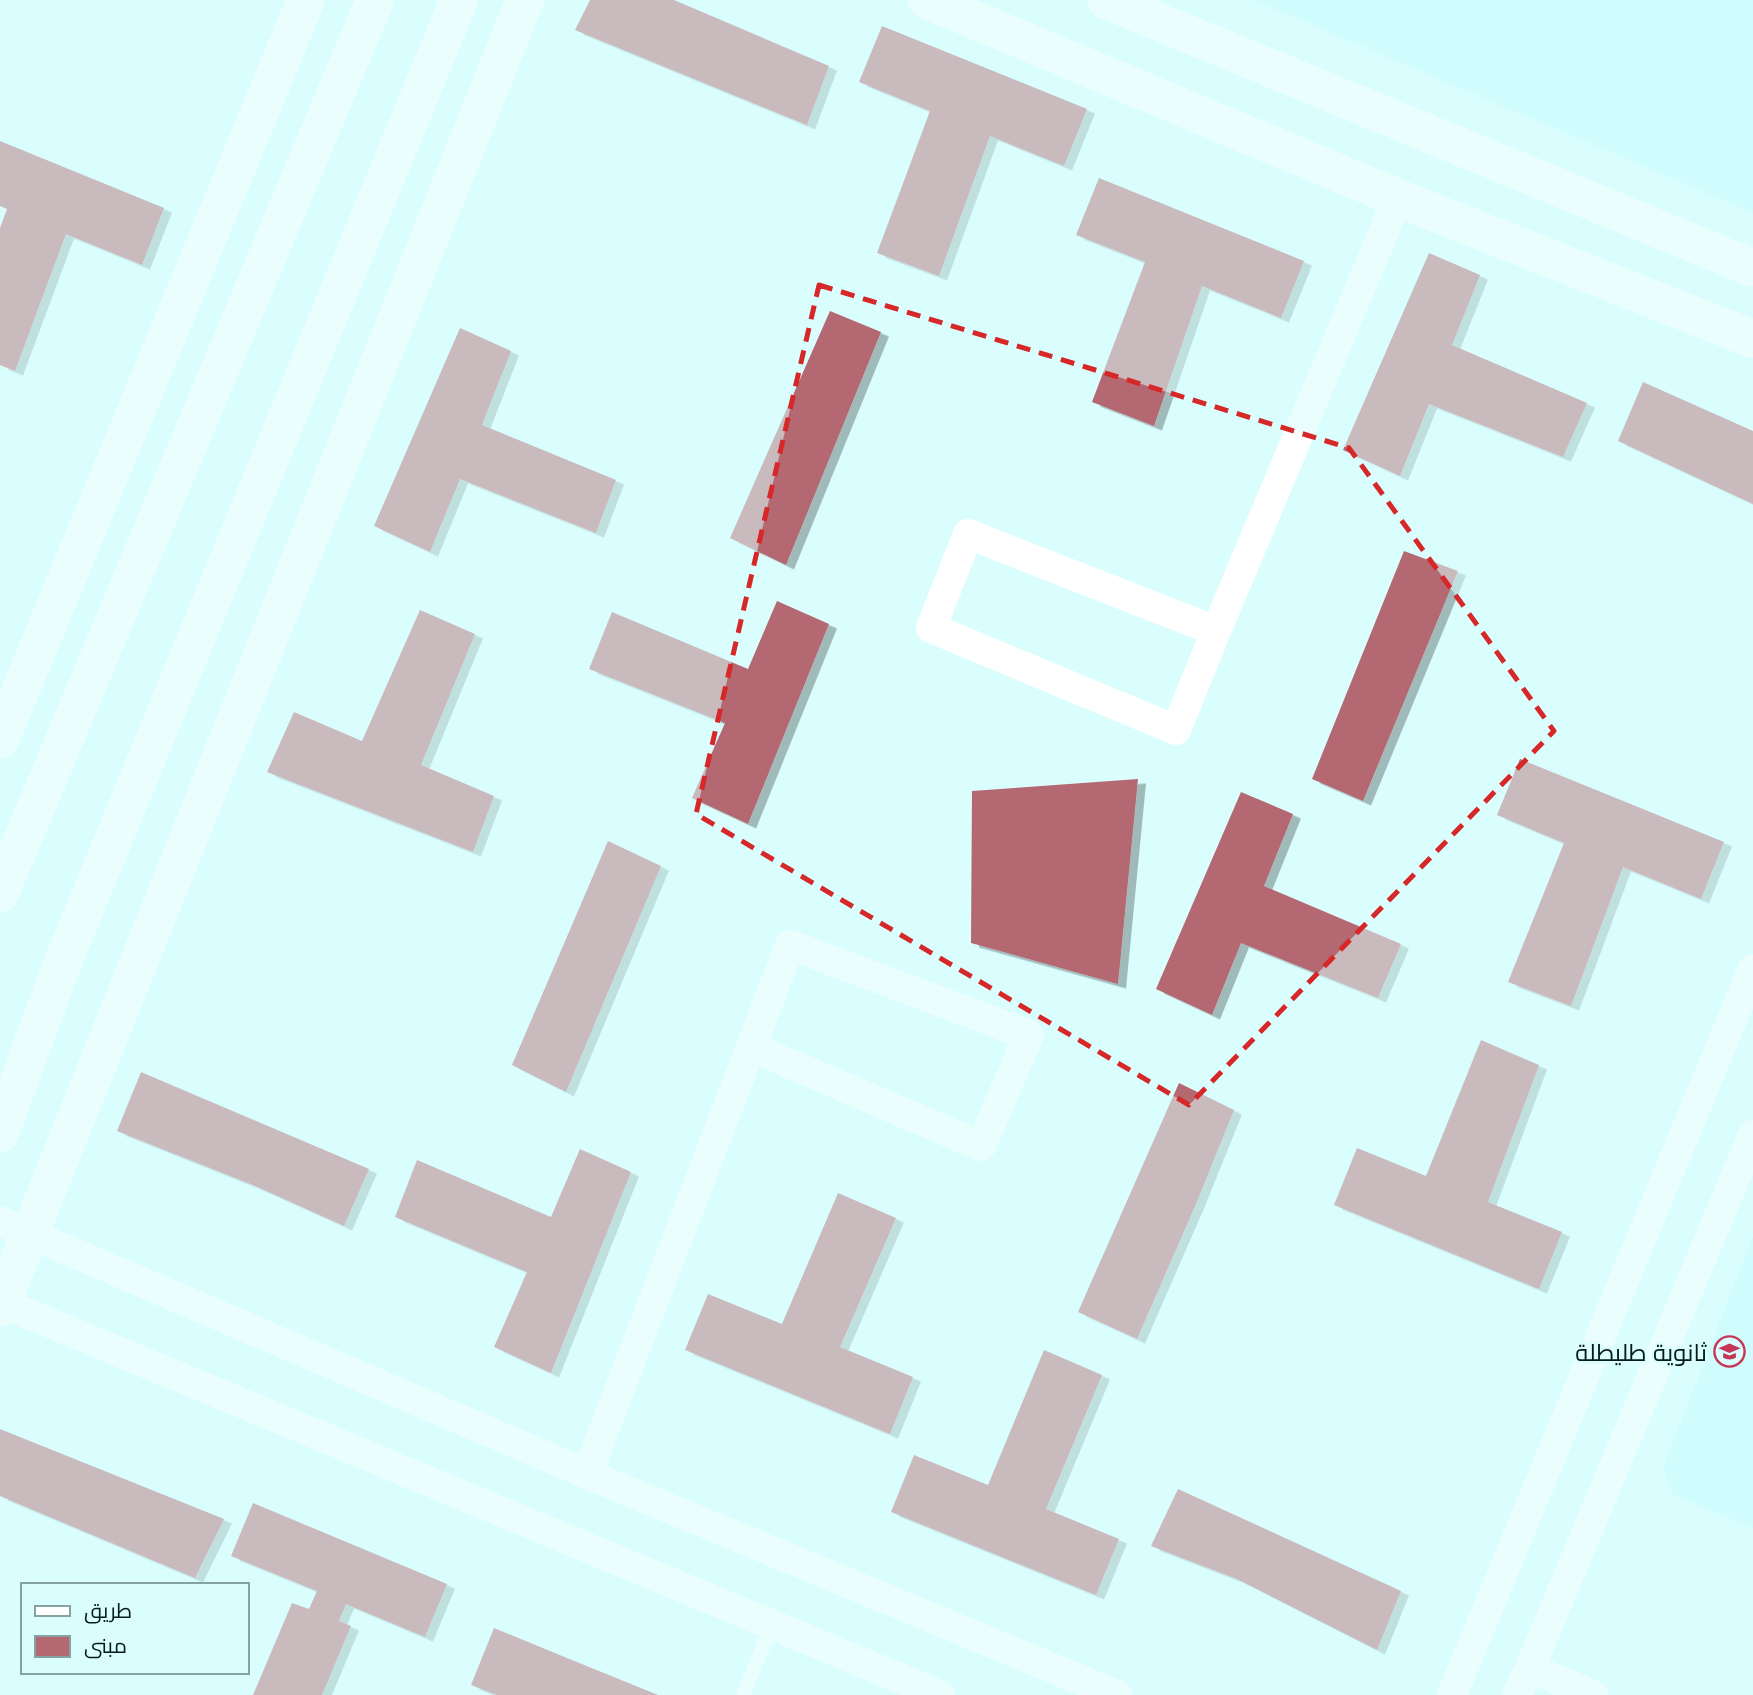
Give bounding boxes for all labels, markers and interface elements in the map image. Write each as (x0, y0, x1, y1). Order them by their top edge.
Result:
school or university icon: ثانوية طليطلة (1713, 1335, 1747, 1369)
place label: ثانوية طليطلة (1575, 1338, 1708, 1367)
legend (21, 1583, 248, 1674)
text: طريق (84, 1598, 132, 1624)
text: مبنى (84, 1633, 127, 1659)

